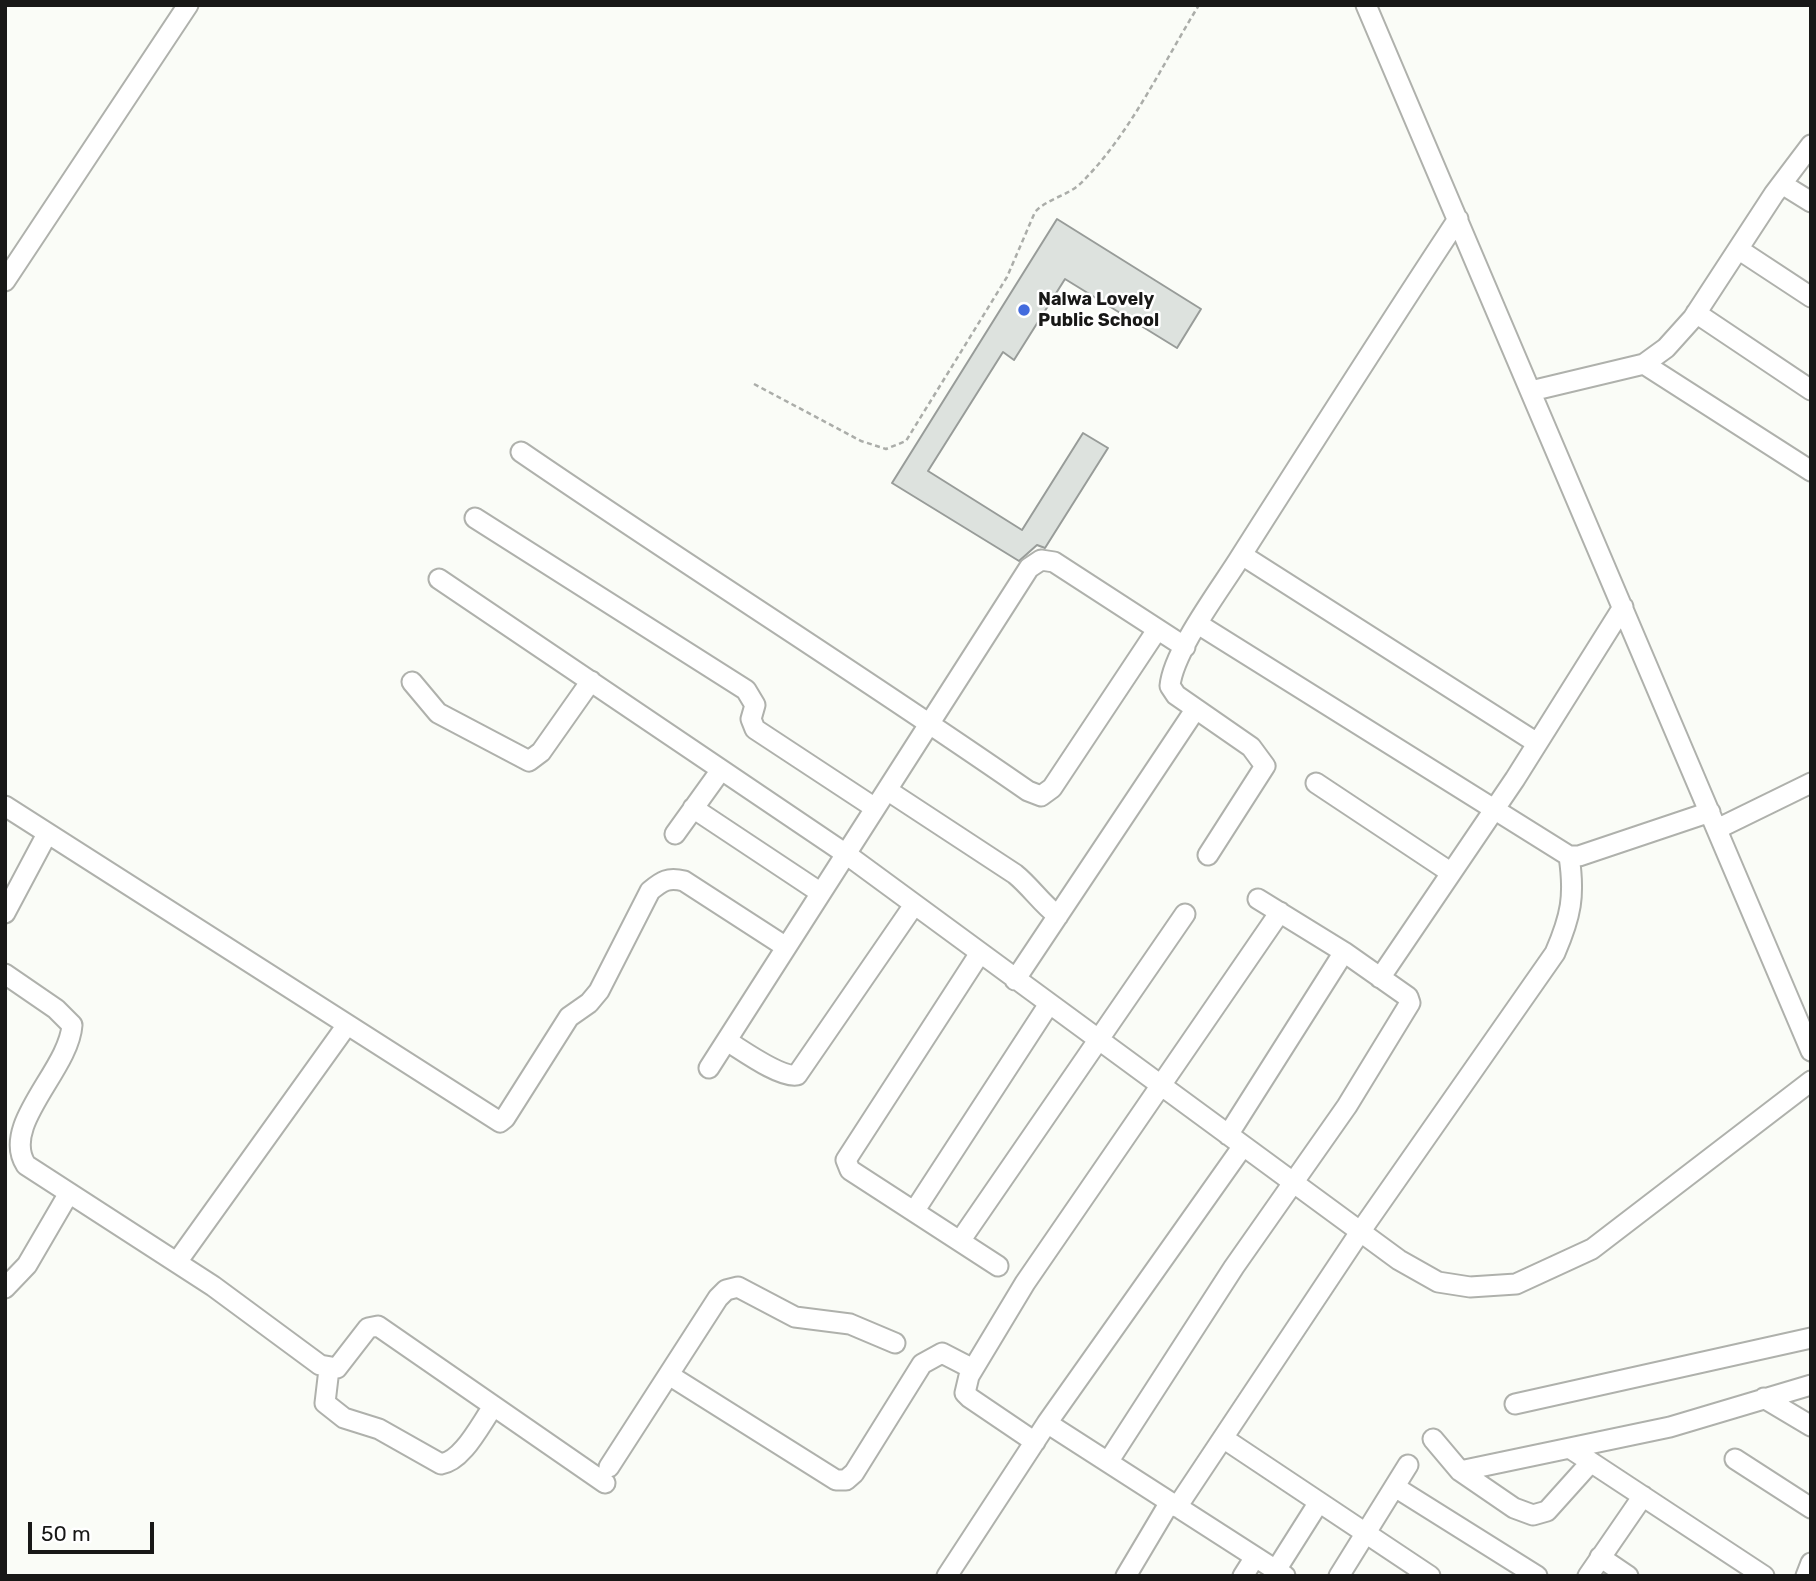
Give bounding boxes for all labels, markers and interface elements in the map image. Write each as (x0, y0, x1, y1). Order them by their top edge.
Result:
place label: Nalwa Lovely Public School (1038, 289, 1159, 332)
marker: Nalwa Lovely Public School (1016, 302, 1032, 318)
scale bar (32, 1508, 158, 1552)
text: 50 m (41, 1521, 91, 1546)

